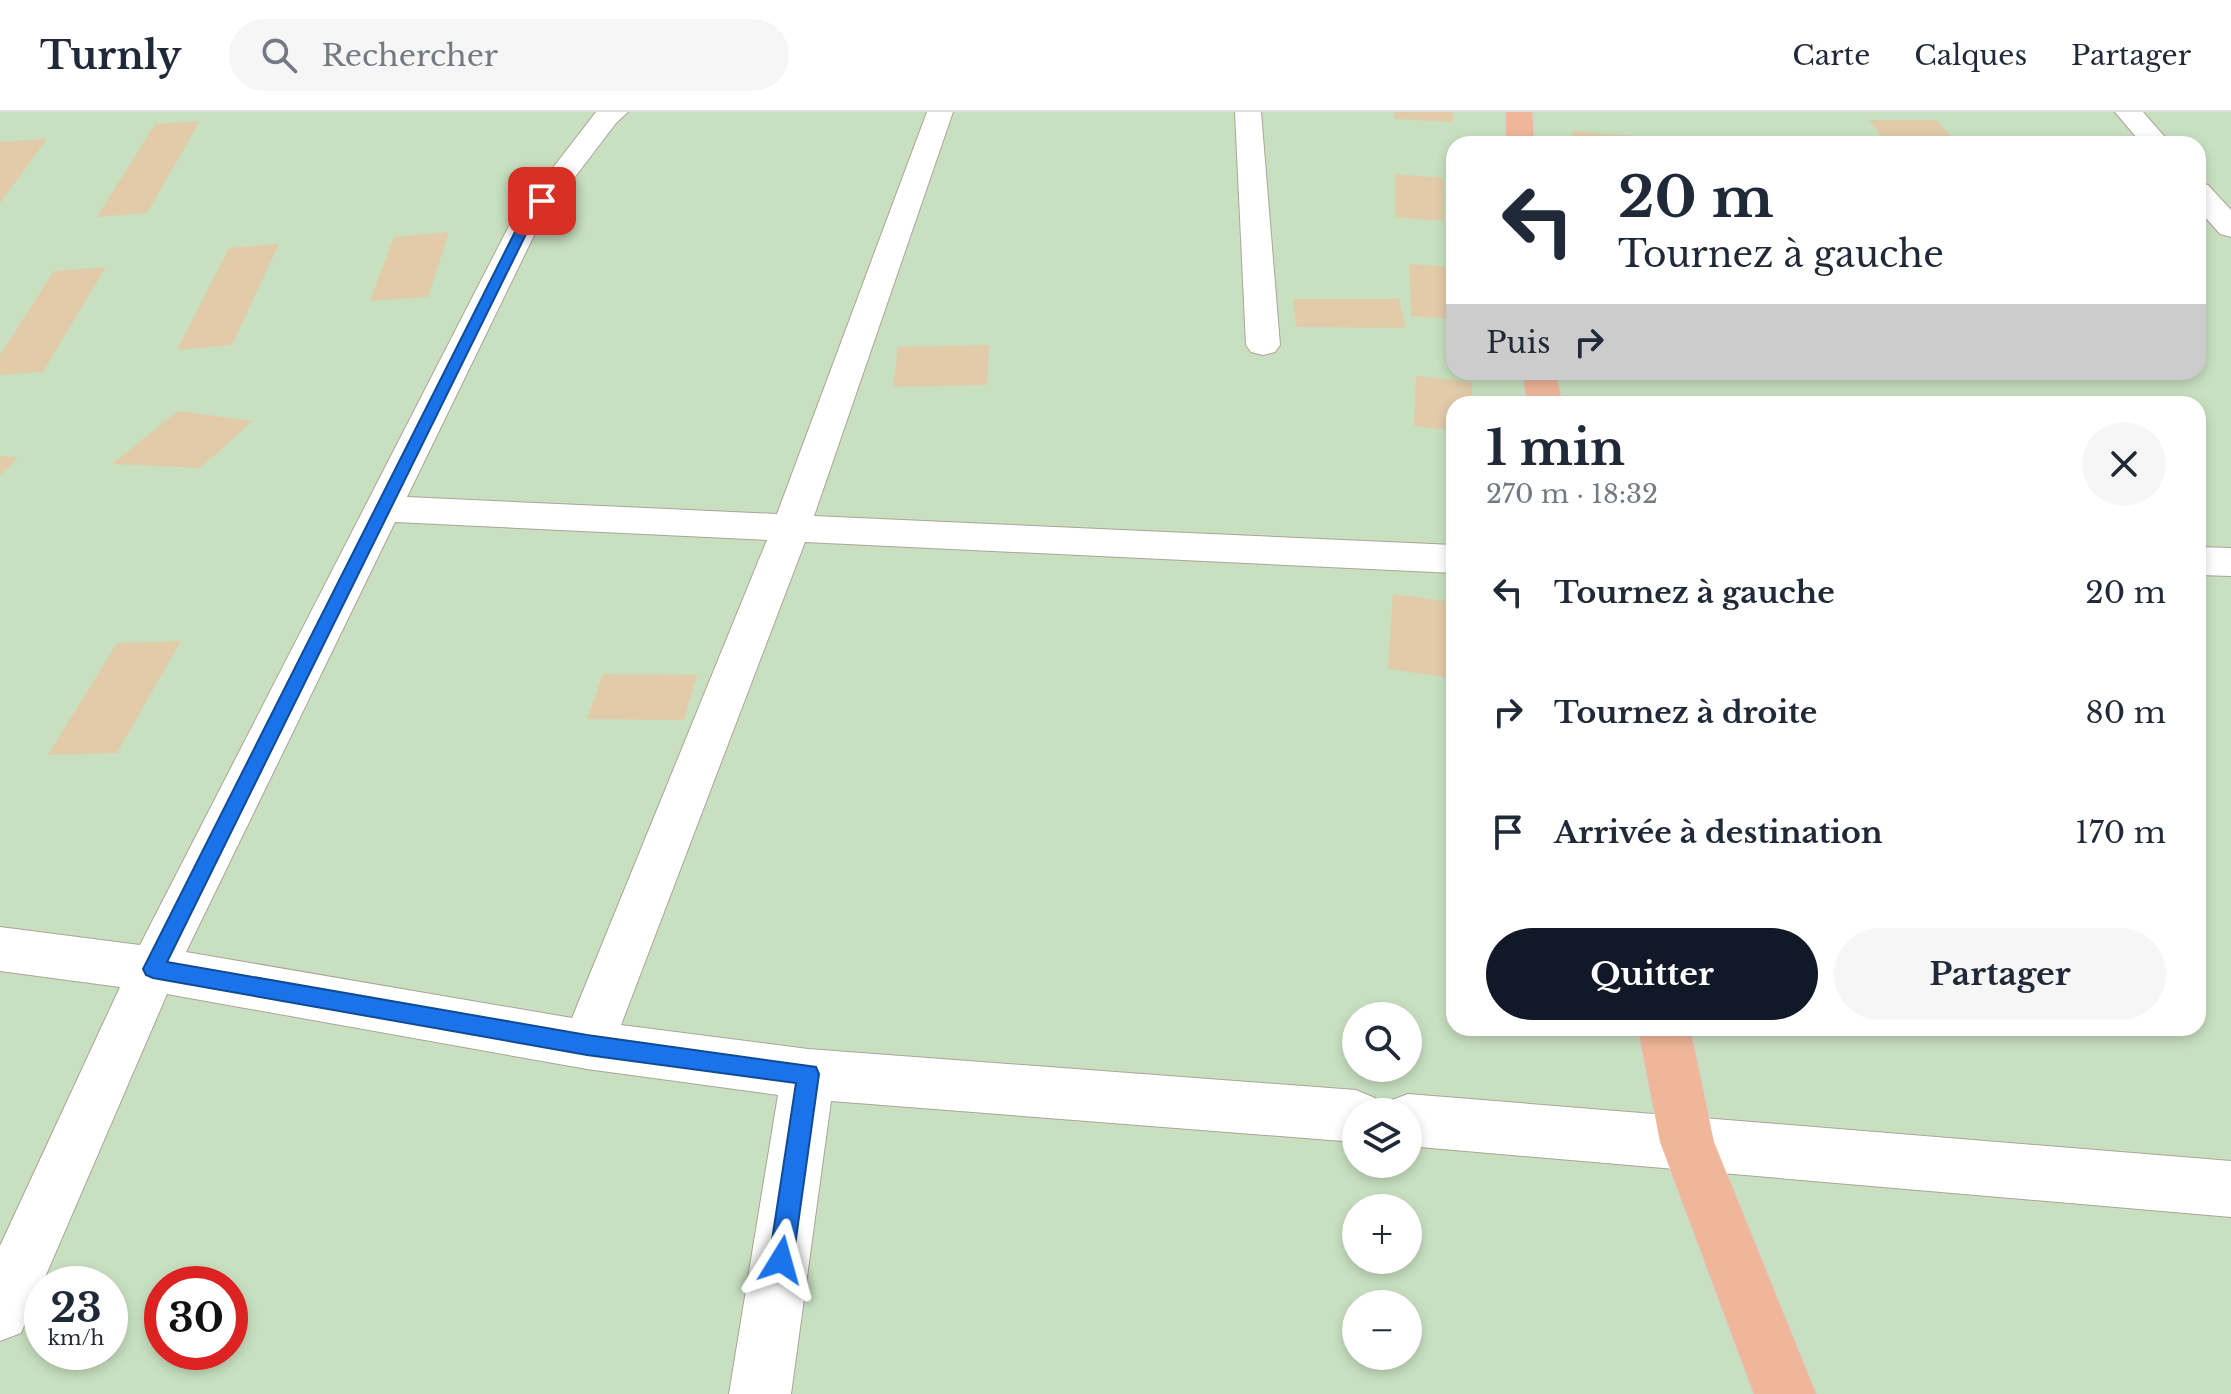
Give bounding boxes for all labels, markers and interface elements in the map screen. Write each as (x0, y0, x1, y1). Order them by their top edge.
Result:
search box (229, 19, 789, 91)
text: Turnly (40, 32, 181, 79)
icon: search (257, 33, 301, 77)
text: Rechercher (321, 37, 498, 74)
text: Carte (1792, 38, 1870, 73)
text: Calques (1914, 38, 2027, 73)
text: Partager (2071, 38, 2191, 73)
text: 20 m (1618, 163, 1774, 232)
pin (508, 167, 576, 235)
icon: left (1486, 168, 1590, 272)
icon: arrive (520, 179, 564, 223)
text: Tournez à gauche (1618, 232, 1944, 277)
icon: right (1567, 320, 1611, 364)
text: Puis (1486, 324, 1551, 361)
text: 1 min (1486, 418, 1625, 478)
button: close (2082, 422, 2166, 506)
text: 270 m · 18:32 (1486, 478, 1658, 510)
icon: left (1486, 570, 1530, 614)
text: Tournez à gauche (1554, 574, 1835, 611)
text: 20 m (2085, 574, 2166, 611)
icon: right (1486, 690, 1530, 734)
text: Tournez à droite (1554, 694, 1817, 731)
text: 80 m (2086, 694, 2166, 731)
icon: arrive (1486, 810, 1530, 854)
text: Arrivée à destination (1554, 814, 1883, 851)
text: 170 m (2075, 814, 2166, 851)
button: Quitter (1486, 928, 1818, 1020)
button: Partager (1834, 928, 2166, 1020)
map controls (1342, 1002, 1422, 1370)
button: search (1342, 1002, 1422, 1082)
button: layers (1342, 1098, 1422, 1178)
button: + (1342, 1194, 1422, 1274)
position arrow (739, 1218, 823, 1302)
speed limit sign: 30 (144, 1266, 248, 1370)
text: 23 (50, 1283, 102, 1333)
button: − (1342, 1290, 1422, 1370)
text: km/h (48, 1326, 104, 1350)

